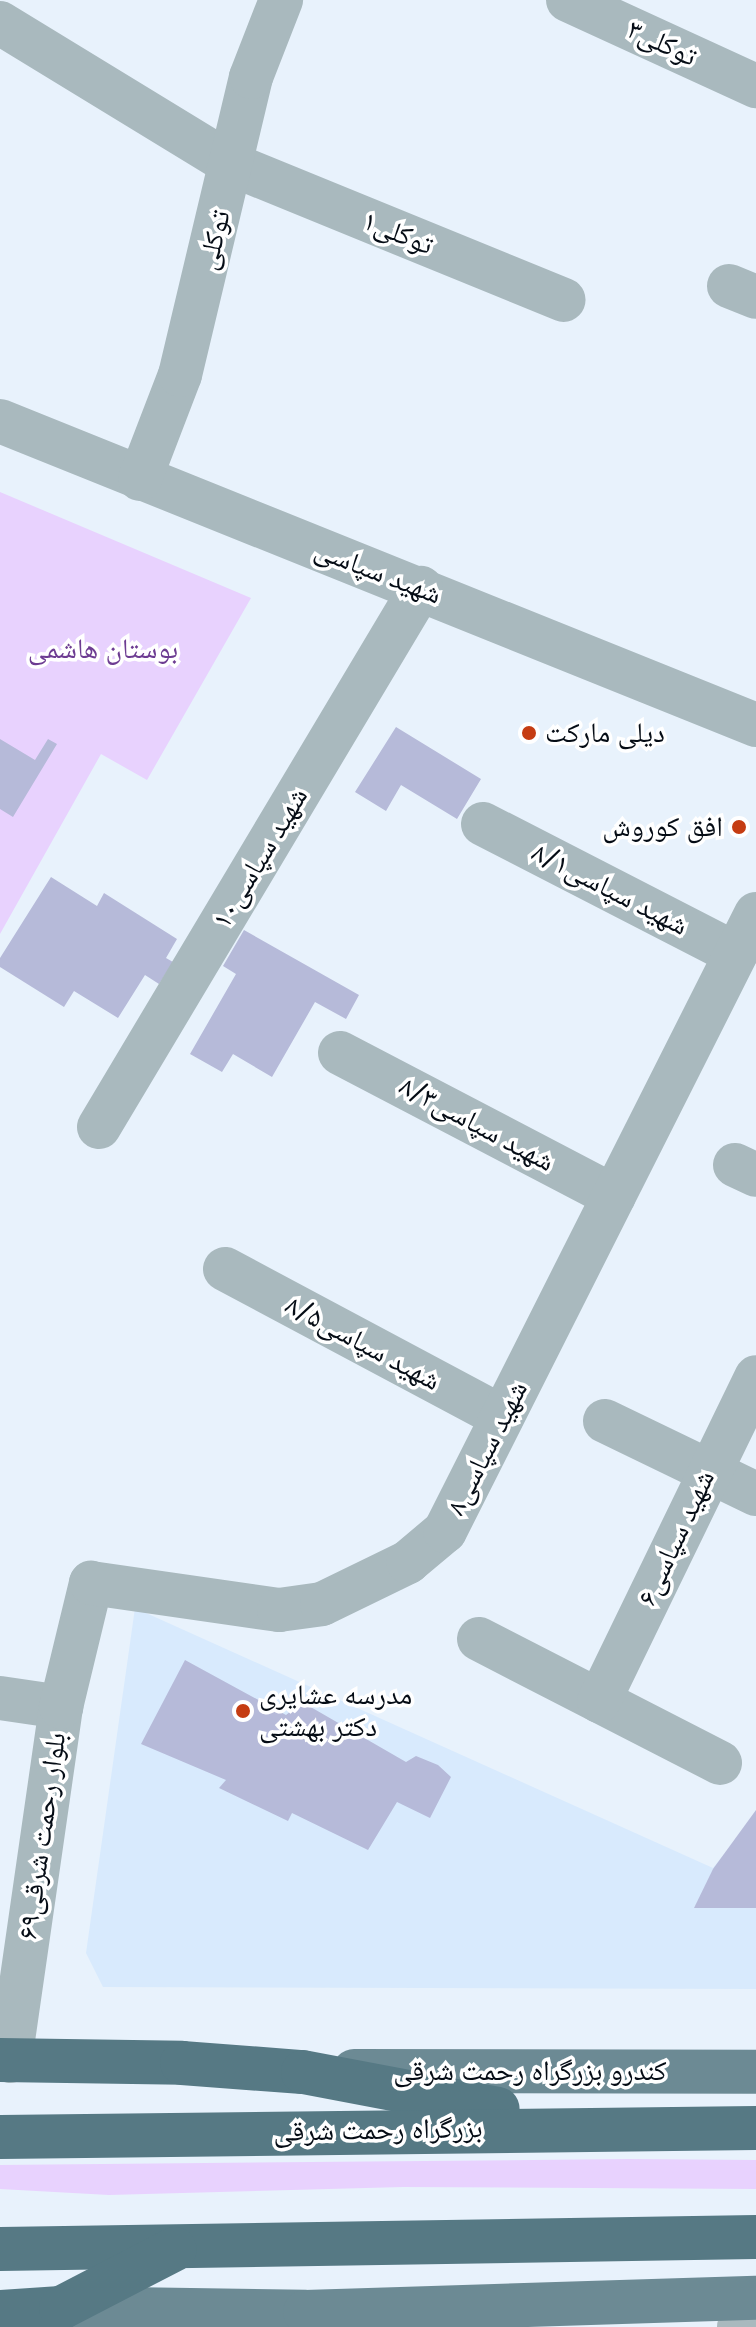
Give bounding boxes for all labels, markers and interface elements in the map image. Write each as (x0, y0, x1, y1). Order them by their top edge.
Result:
street label: توکلی۳ (622, 12, 702, 74)
street label: توکلی۱ (358, 204, 438, 262)
street label: توکلی (190, 207, 238, 273)
street label: شهید سپاسی (310, 532, 446, 612)
park label: بوستان هاشمی (28, 632, 178, 666)
place label: دیلی مارکت (545, 716, 665, 750)
marker: دیلی مارکت (520, 724, 538, 742)
street label: شهید سپاسی۱۰ (205, 782, 315, 934)
place label: افق کوروش (602, 810, 723, 844)
marker: افق کوروش (730, 818, 748, 836)
street label: شهید سپاسی۸/۱ (526, 835, 694, 943)
street label: شهید سپاسی۸/۳ (394, 1069, 560, 1179)
street label: شهید سپاسی۸/۵ (280, 1288, 446, 1398)
street label: شهید سپاسی۸ (439, 1376, 535, 1520)
street label: شهید سپاسی۶ (630, 1465, 722, 1611)
place label: مدرسه عشایری دکتر بهشتی (259, 1678, 412, 1744)
marker: مدرسه عشایری دکتر بهشتی (234, 1702, 252, 1720)
street label: بلوار رحمت شرقی۶۹ (11, 1730, 73, 1942)
street label: کندرو بزرگراه رحمت شرقی (393, 2054, 667, 2088)
street label: بزرگراه رحمت شرقی (273, 2111, 483, 2149)

